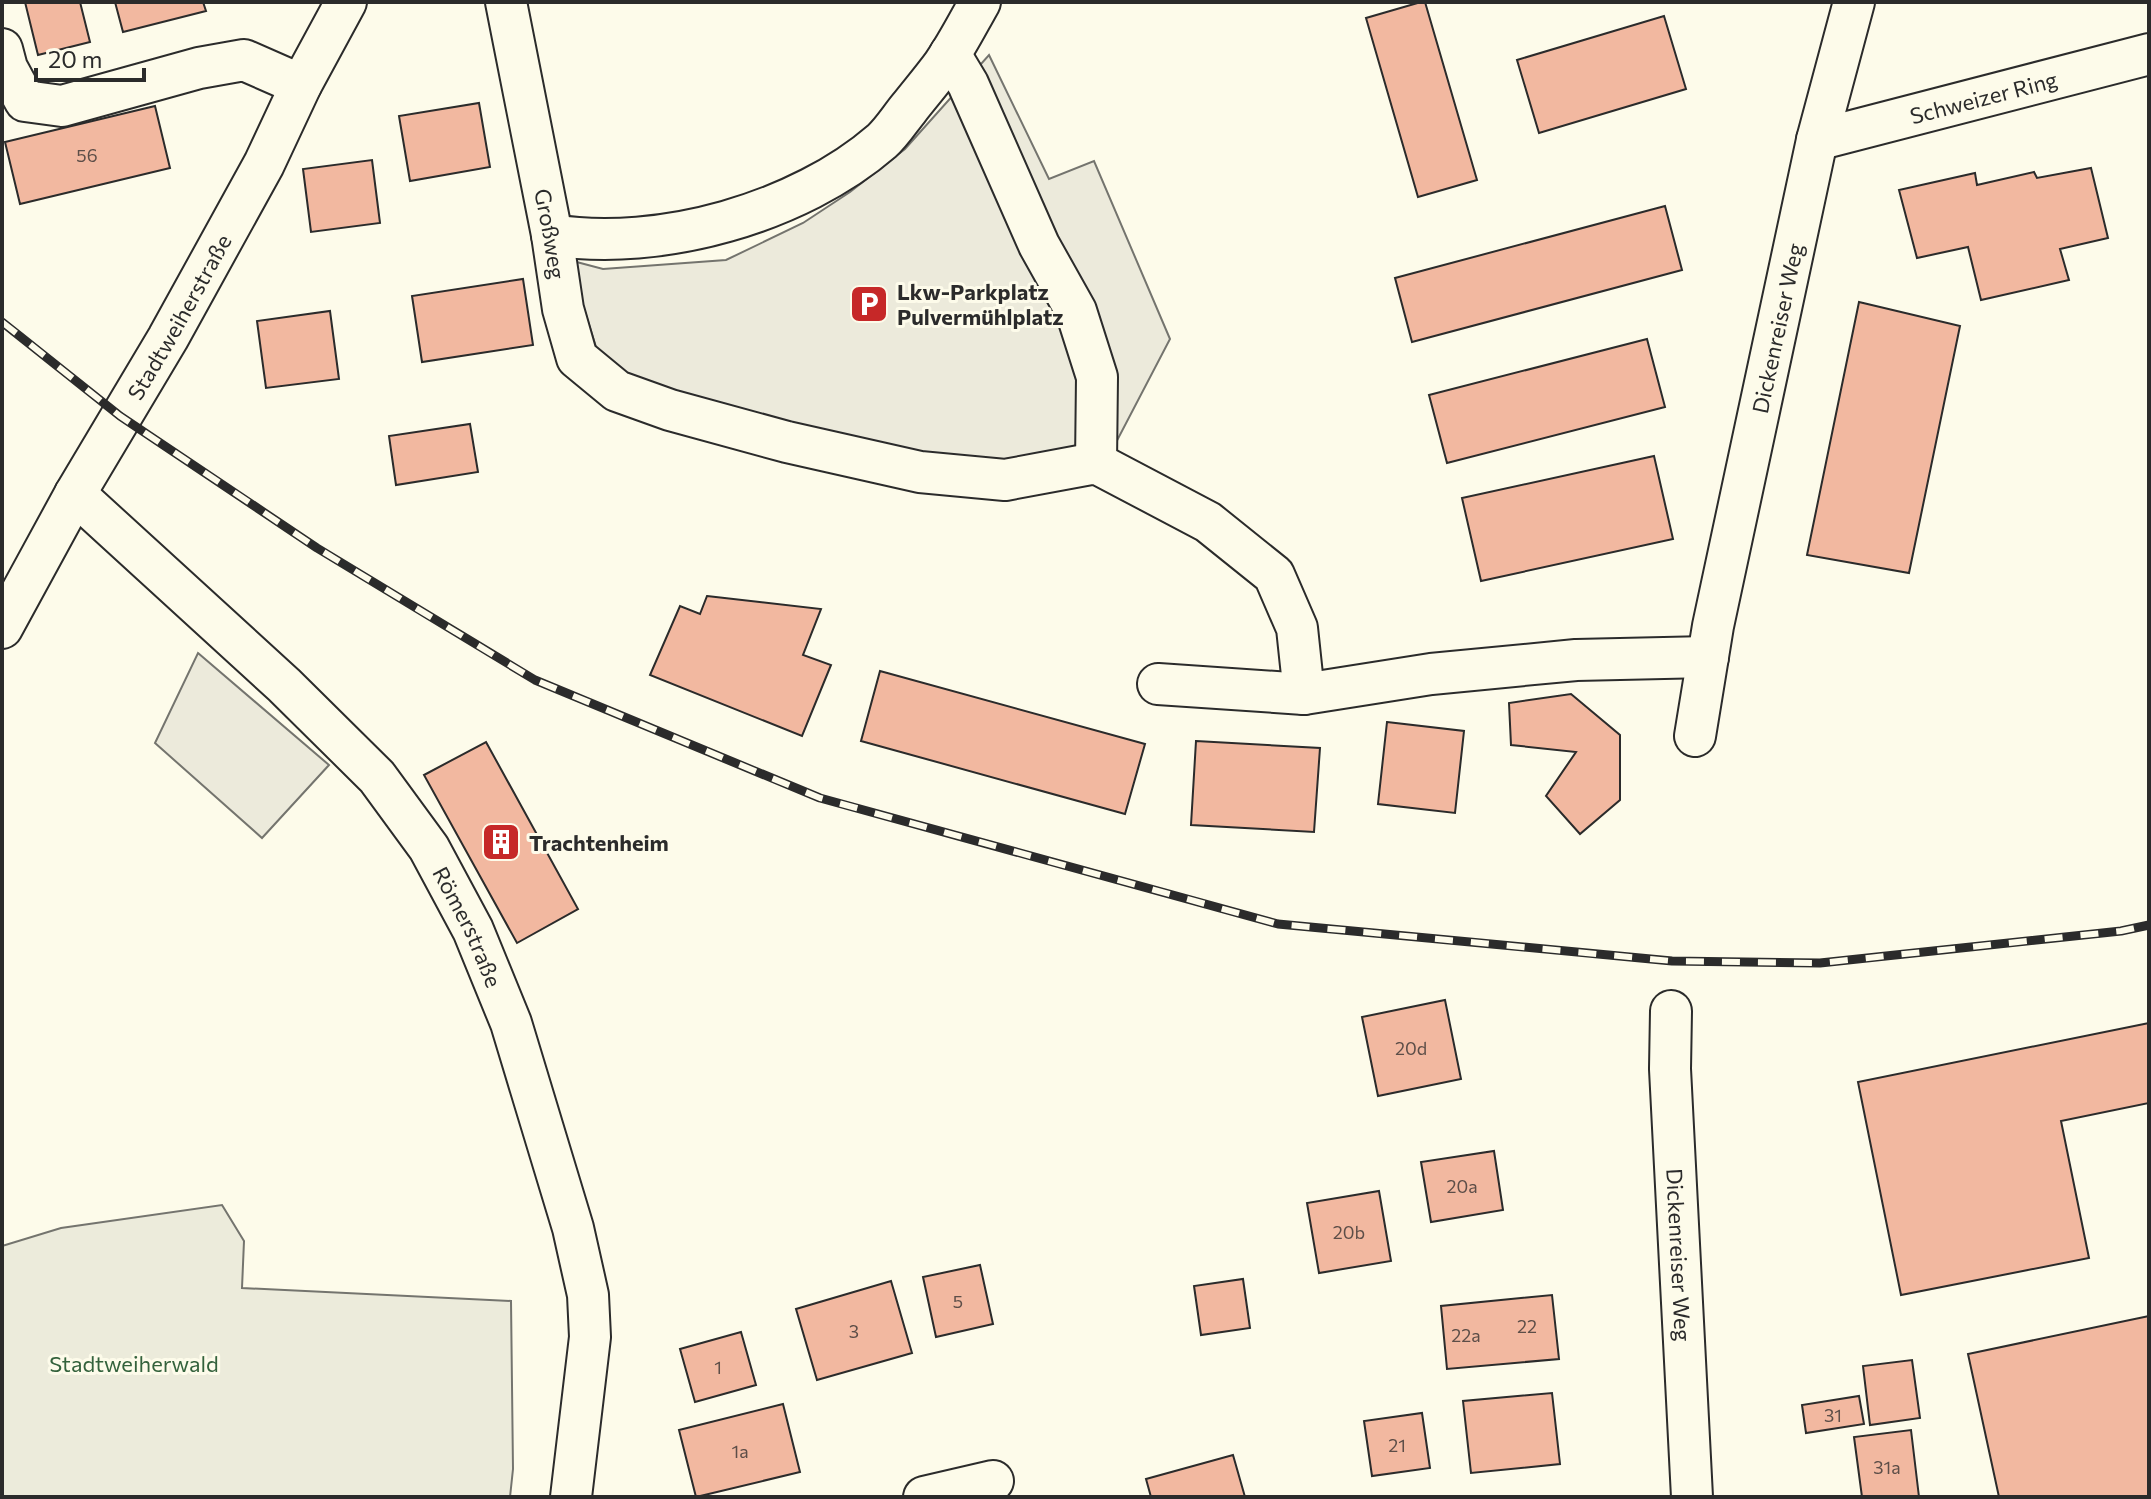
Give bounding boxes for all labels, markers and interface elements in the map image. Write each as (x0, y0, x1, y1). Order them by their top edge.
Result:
scale bar (36, 32, 144, 82)
text: 20 m (48, 44, 102, 73)
street label: Schweizer Ring (1907, 65, 2060, 129)
house number: 56 (76, 144, 98, 166)
street label: Großweg (530, 186, 572, 281)
street label: Stadtweiherstraße (121, 229, 236, 404)
street label: Dickenreiser Weg (1745, 241, 1808, 416)
place label: Lkw-Parkplatz Pulvermühlplatz (897, 278, 1064, 330)
parking icon: Lkw-Parkplatz Pulvermühlplatz (848, 283, 890, 325)
building icon: Trachtenheim (480, 821, 522, 863)
place label: Trachtenheim (529, 829, 669, 856)
street label: Römerstraße (428, 862, 508, 991)
house number: 20d (1395, 1037, 1427, 1059)
street label: Dickenreiser Weg (1662, 1168, 1697, 1342)
house number: 20a (1446, 1175, 1478, 1197)
house number: 20b (1333, 1221, 1365, 1243)
house number: 5 (953, 1290, 963, 1312)
house number: 22 (1517, 1315, 1537, 1337)
house number: 3 (849, 1320, 859, 1342)
house number: 22a (1451, 1324, 1481, 1346)
park label: Stadtweiherwald (49, 1350, 219, 1377)
house number: 1 (714, 1356, 722, 1378)
house number: 31 (1824, 1404, 1842, 1426)
house number: 21 (1388, 1434, 1406, 1456)
house number: 1a (731, 1440, 749, 1462)
house number: 31a (1873, 1456, 1901, 1478)

